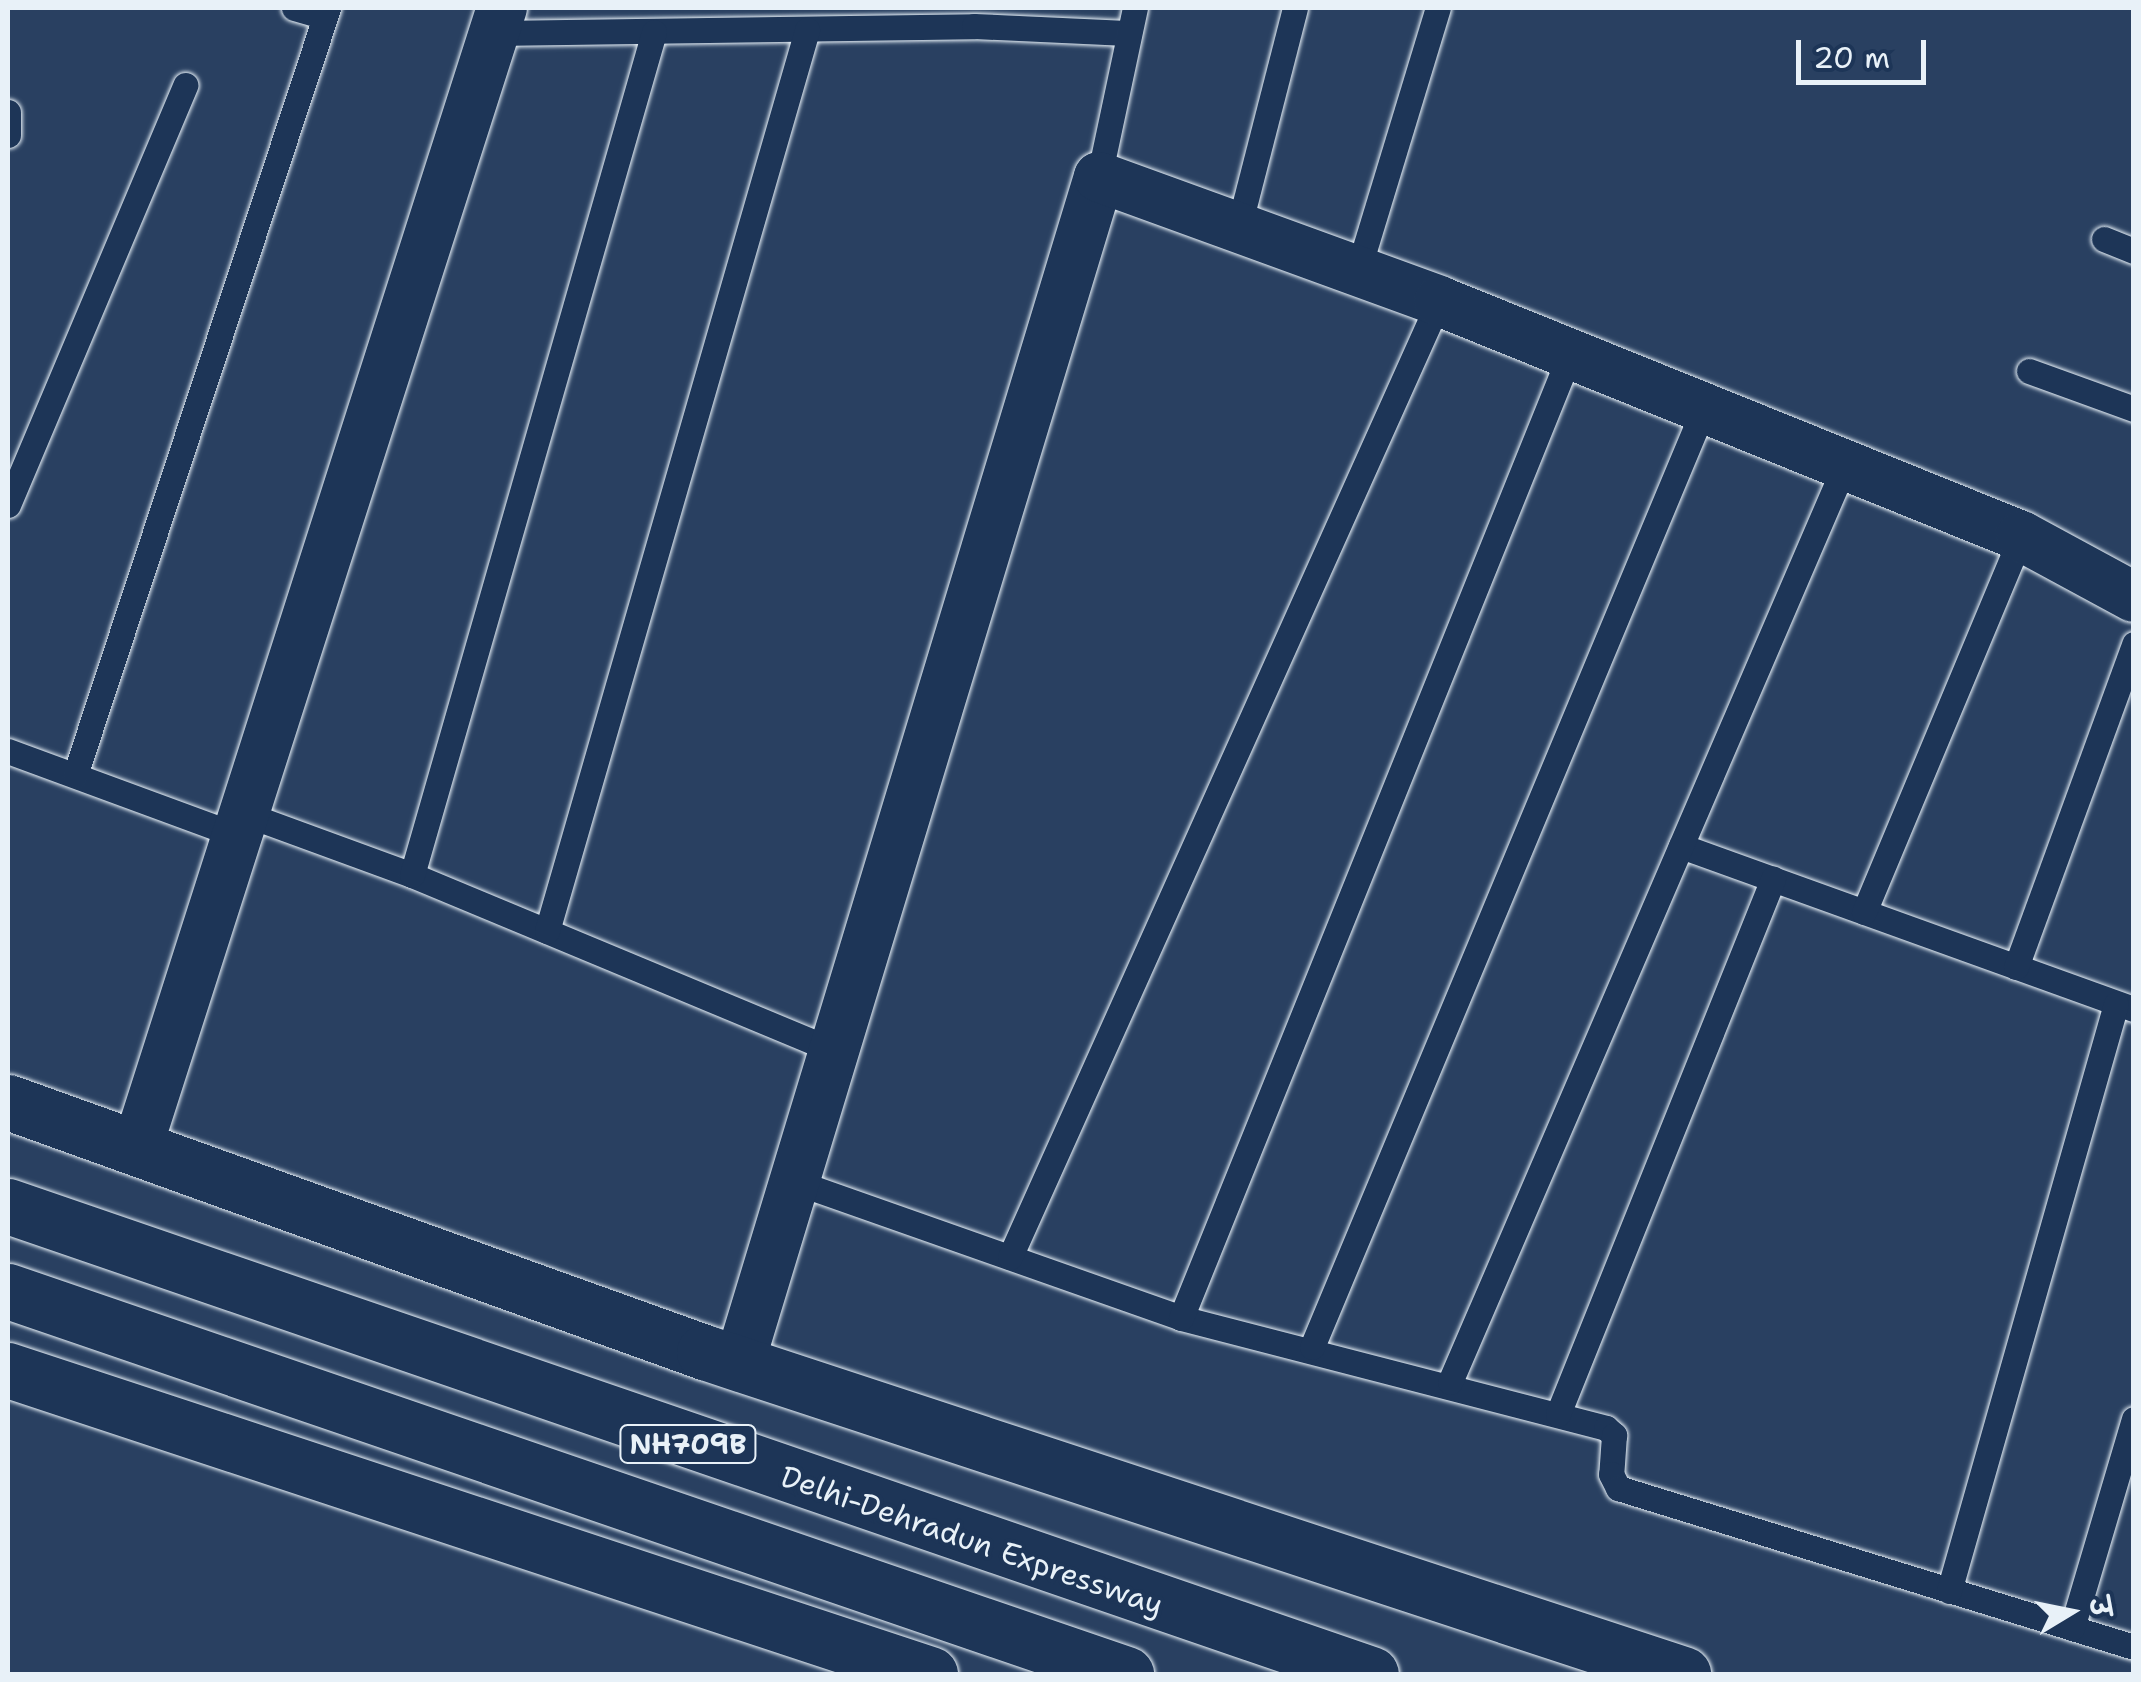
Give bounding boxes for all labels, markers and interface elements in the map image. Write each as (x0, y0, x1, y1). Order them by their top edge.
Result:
scale bar (1801, 20, 1931, 82)
text: 20 m (1813, 37, 1890, 78)
road number: NH709B (618, 1421, 758, 1467)
street label: Delhi-Dehradun Expressway (776, 1459, 1168, 1623)
north arrow (2021, 1562, 2121, 1662)
text: उ (2080, 1594, 2121, 1619)

